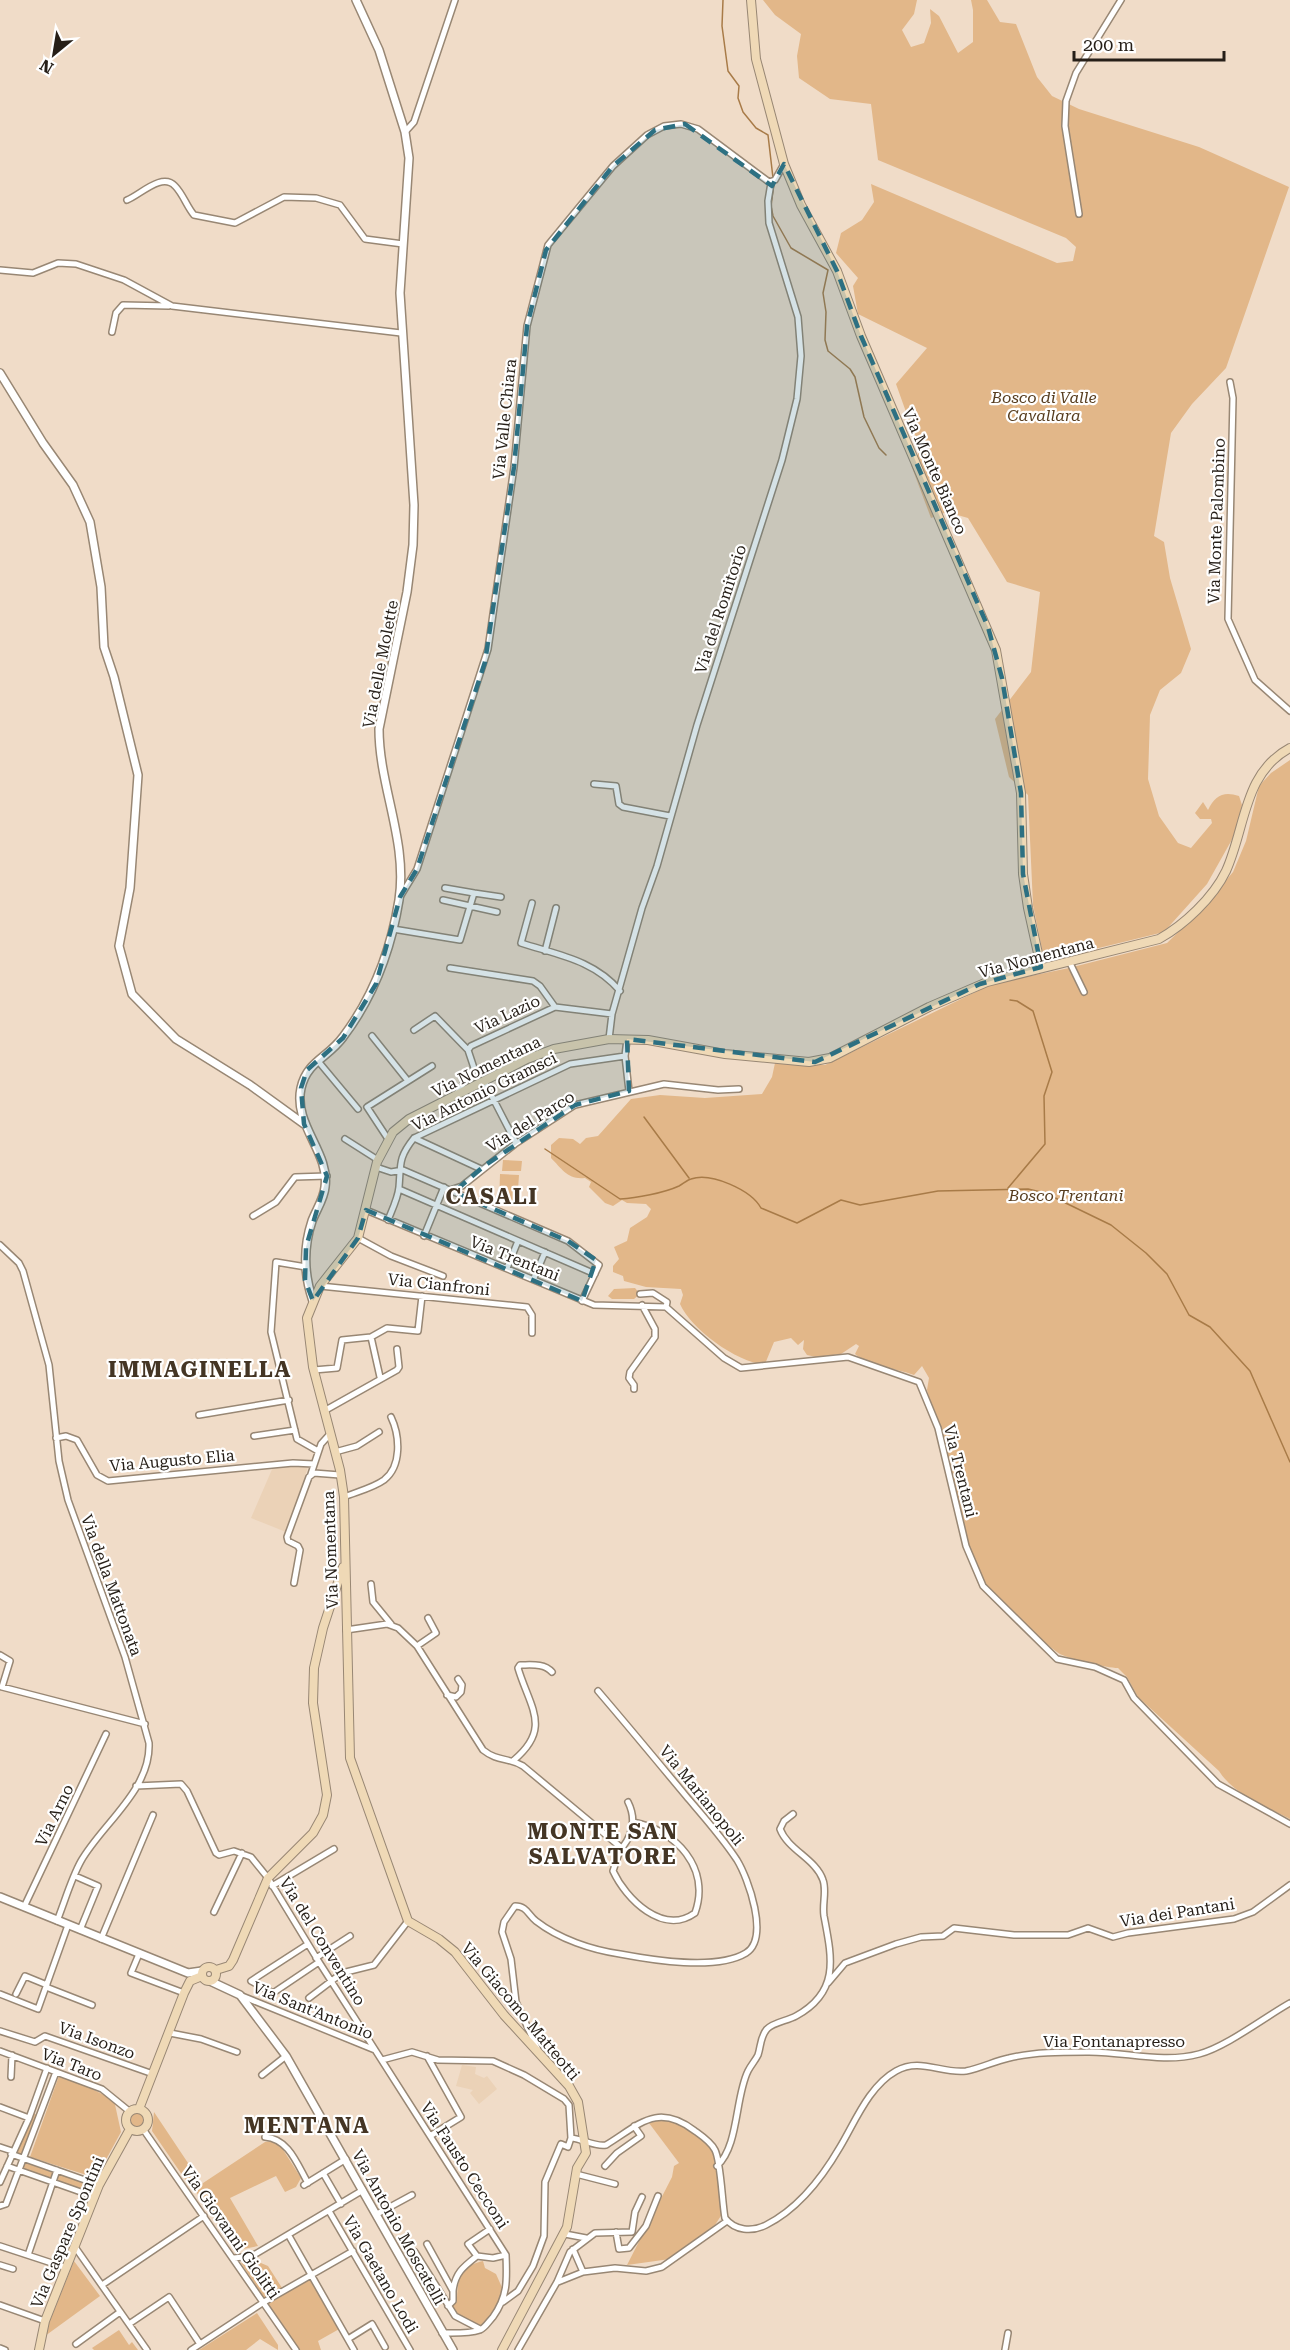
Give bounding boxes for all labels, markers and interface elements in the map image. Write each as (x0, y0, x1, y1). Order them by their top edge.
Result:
north arrow (24, 24, 84, 84)
scale bar (1074, 24, 1224, 62)
text: 200 m (1083, 34, 1134, 55)
text: N (37, 55, 57, 78)
street label: Via Valle Chiara (489, 357, 520, 480)
park label: Bosco di Valle Cavallara (990, 388, 1097, 425)
street label: Via Monte Bianco (898, 405, 971, 538)
street label: Via Monte Palombino (1204, 438, 1229, 604)
street label: Via del Romitorio (691, 542, 750, 676)
street label: Via delle Molette (359, 598, 402, 730)
street label: Via Nomentana (976, 933, 1096, 982)
street label: Via Lazio (471, 991, 543, 1038)
street label: Via Nomentana (429, 1032, 544, 1101)
street label: Via Antonio Gramsci (409, 1048, 560, 1135)
street label: Via del Parco (483, 1087, 578, 1156)
district label: CASALI (446, 1184, 538, 1209)
park label: Bosco Trentani (1007, 1186, 1124, 1205)
street label: Via Trentani (467, 1232, 562, 1285)
street label: Via Cianfroni (387, 1270, 491, 1299)
district label: IMMAGINELLA (108, 1357, 292, 1382)
street label: Via Trentani (940, 1423, 981, 1520)
street label: Via Augusto Elia (109, 1446, 236, 1475)
street label: Via Nomentana (319, 1490, 342, 1610)
street label: Via della Mattonata (77, 1512, 146, 1659)
street label: Via Marianopoli (655, 1741, 748, 1849)
street label: Via Arno (31, 1781, 78, 1849)
district label: MONTE SAN SALVATORE (527, 1819, 679, 1869)
street label: Via del Conventino (275, 1874, 370, 2009)
street label: Via dei Pantani (1118, 1894, 1236, 1931)
street label: Via Giacomo Matteotti (458, 1939, 584, 2084)
street label: Via Sant'Antonio (250, 1978, 376, 2043)
street label: Via Isonzo (56, 2018, 138, 2063)
street label: Via Fontanapresso (1043, 2032, 1185, 2051)
street label: Via Taro (39, 2044, 105, 2085)
street label: Via Fausto Cecconi (417, 2098, 513, 2232)
district label: MENTANA (244, 2113, 370, 2138)
street label: Via Antonio Moscatelli (348, 2146, 449, 2308)
street label: Via Gaspare Spontini (27, 2153, 108, 2311)
street label: Via Giovanni Giolitti (178, 2162, 284, 2302)
street label: Via Gaetano Lodi (339, 2212, 422, 2337)

